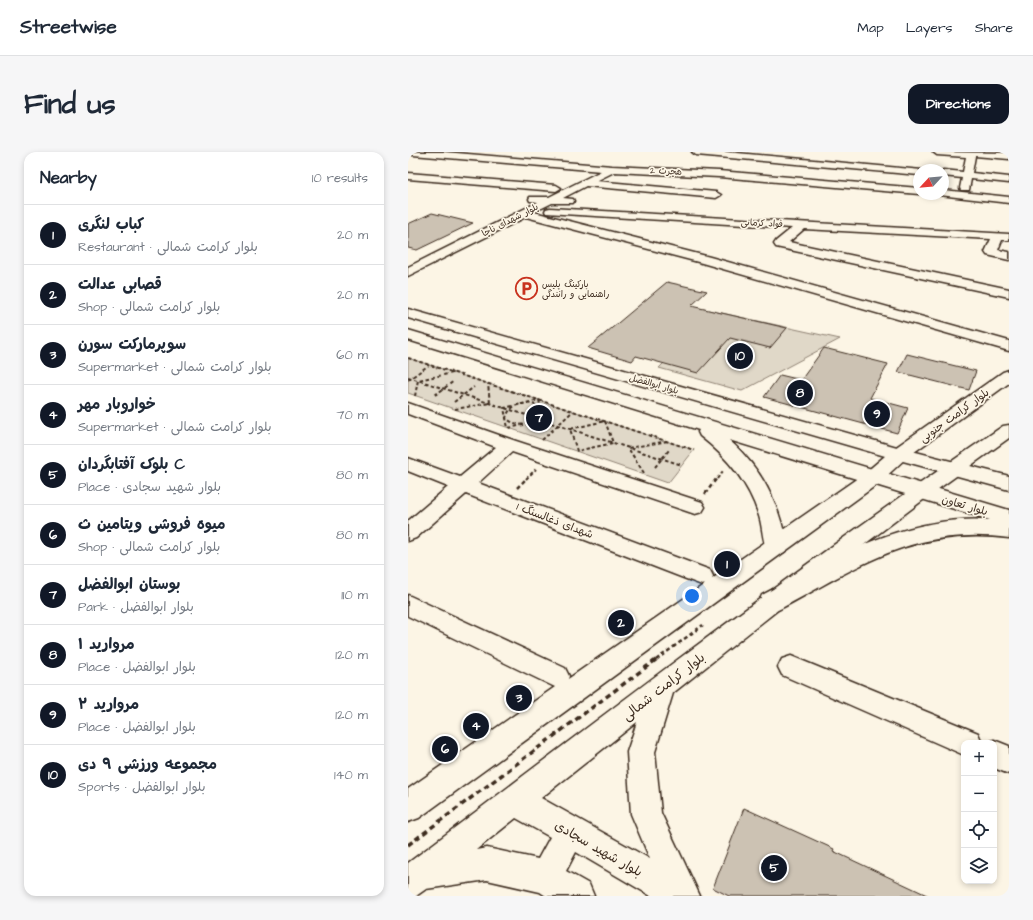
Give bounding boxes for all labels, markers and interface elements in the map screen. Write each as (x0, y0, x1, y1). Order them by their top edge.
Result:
text: Streetwise (20, 14, 117, 41)
text: Map (857, 18, 884, 38)
text: Layers (906, 18, 953, 38)
text: Share (975, 18, 1013, 38)
button: Directions (908, 84, 1009, 124)
text: Find us (24, 85, 115, 124)
street label: هجرت 2 (650, 164, 683, 179)
north arrow (913, 164, 949, 200)
text: Nearby (40, 166, 97, 190)
text: 10 results (312, 169, 368, 187)
street label: بلوار شهدای ناجا (480, 201, 541, 240)
text: کباب لنگری (78, 214, 144, 235)
street label: فواد کرمانی (741, 216, 784, 231)
text: 1 (52, 226, 54, 244)
text: 20 m (337, 226, 368, 244)
text: Restaurant · بلوار کرامت شمالی (78, 238, 258, 256)
text: قصابی عدالت (78, 274, 162, 295)
parking icon: پارکینگ پلیس راهنمایی و رانندگی (513, 276, 539, 302)
place label: پارکینگ پلیس راهنمایی و رانندگی (542, 278, 610, 301)
text: 2 (49, 286, 57, 304)
text: 20 m (337, 286, 368, 304)
text: Shop · بلوار کرامت شمالی (78, 298, 220, 316)
text: سوپرمارکت سورن (78, 334, 186, 355)
pin: 10 (727, 341, 753, 371)
text: 3 (50, 346, 56, 364)
text: 60 m (336, 346, 368, 364)
text: Supermarket · بلوار کرامت شمالی (78, 358, 272, 376)
street label: بلوار ابوالفضل (628, 371, 680, 398)
pin: 8 (787, 378, 813, 408)
street label: بلوار کرامت جنوبی (916, 385, 992, 446)
text: خواروبار مهر (78, 394, 156, 415)
pin: 9 (864, 399, 890, 429)
pin: 7 (526, 403, 552, 433)
text: 4 (49, 406, 57, 424)
text: 70 m (336, 406, 368, 424)
text: Supermarket · بلوار کرامت شمالی (78, 418, 272, 436)
text: بلوک آفتابگردان C (78, 454, 185, 475)
text: 5 (48, 466, 58, 484)
text: 80 m (336, 466, 368, 484)
text: Place · بلوار شهید سجادی (78, 478, 221, 496)
street label: بلوار تعاون (940, 492, 990, 519)
street label: شهدای ذغالسنگ 1 (514, 499, 595, 542)
text: میوه فروشی ویتامین ث (78, 514, 226, 535)
text: 6 (49, 526, 57, 544)
text: 80 m (336, 526, 368, 544)
text: Shop · بلوار کرامت شمالی (78, 538, 220, 556)
pin: 1 (714, 549, 740, 579)
text: بوستان ابوالفضل (78, 574, 180, 595)
text: 7 (49, 586, 57, 604)
text: 110 m (341, 586, 368, 604)
your location (682, 586, 702, 606)
text: Park · بلوار ابوالفضل (78, 598, 194, 616)
pin: 2 (608, 608, 634, 638)
text: مروارید ۱ (78, 634, 135, 655)
text: 8 (49, 646, 57, 664)
text: 120 m (335, 646, 368, 664)
street label: بلوار کرامت شمالی (618, 649, 709, 725)
text: Place · بلوار ابوالفضل (78, 658, 196, 676)
pin: 3 (506, 683, 532, 713)
text: مروارید ۲ (78, 694, 139, 715)
text: 9 (49, 706, 57, 724)
text: 120 m (335, 706, 368, 724)
pin: 4 (463, 711, 489, 741)
text: Place · بلوار ابوالفضل (78, 718, 196, 736)
pin: 6 (432, 734, 458, 764)
map controls (961, 740, 997, 884)
button: + (961, 740, 997, 776)
text: مجموعه ورزشی ۹ دی (78, 754, 217, 775)
text: 10 (48, 766, 58, 784)
text: 140 m (334, 766, 368, 784)
button: − (961, 776, 997, 812)
text: Sports · بلوار ابوالفضل (78, 778, 206, 796)
button: locate (961, 812, 997, 848)
street label: بلوار شهید سجادی (551, 816, 646, 881)
button: layers (961, 848, 997, 884)
pin: 5 (761, 853, 787, 883)

